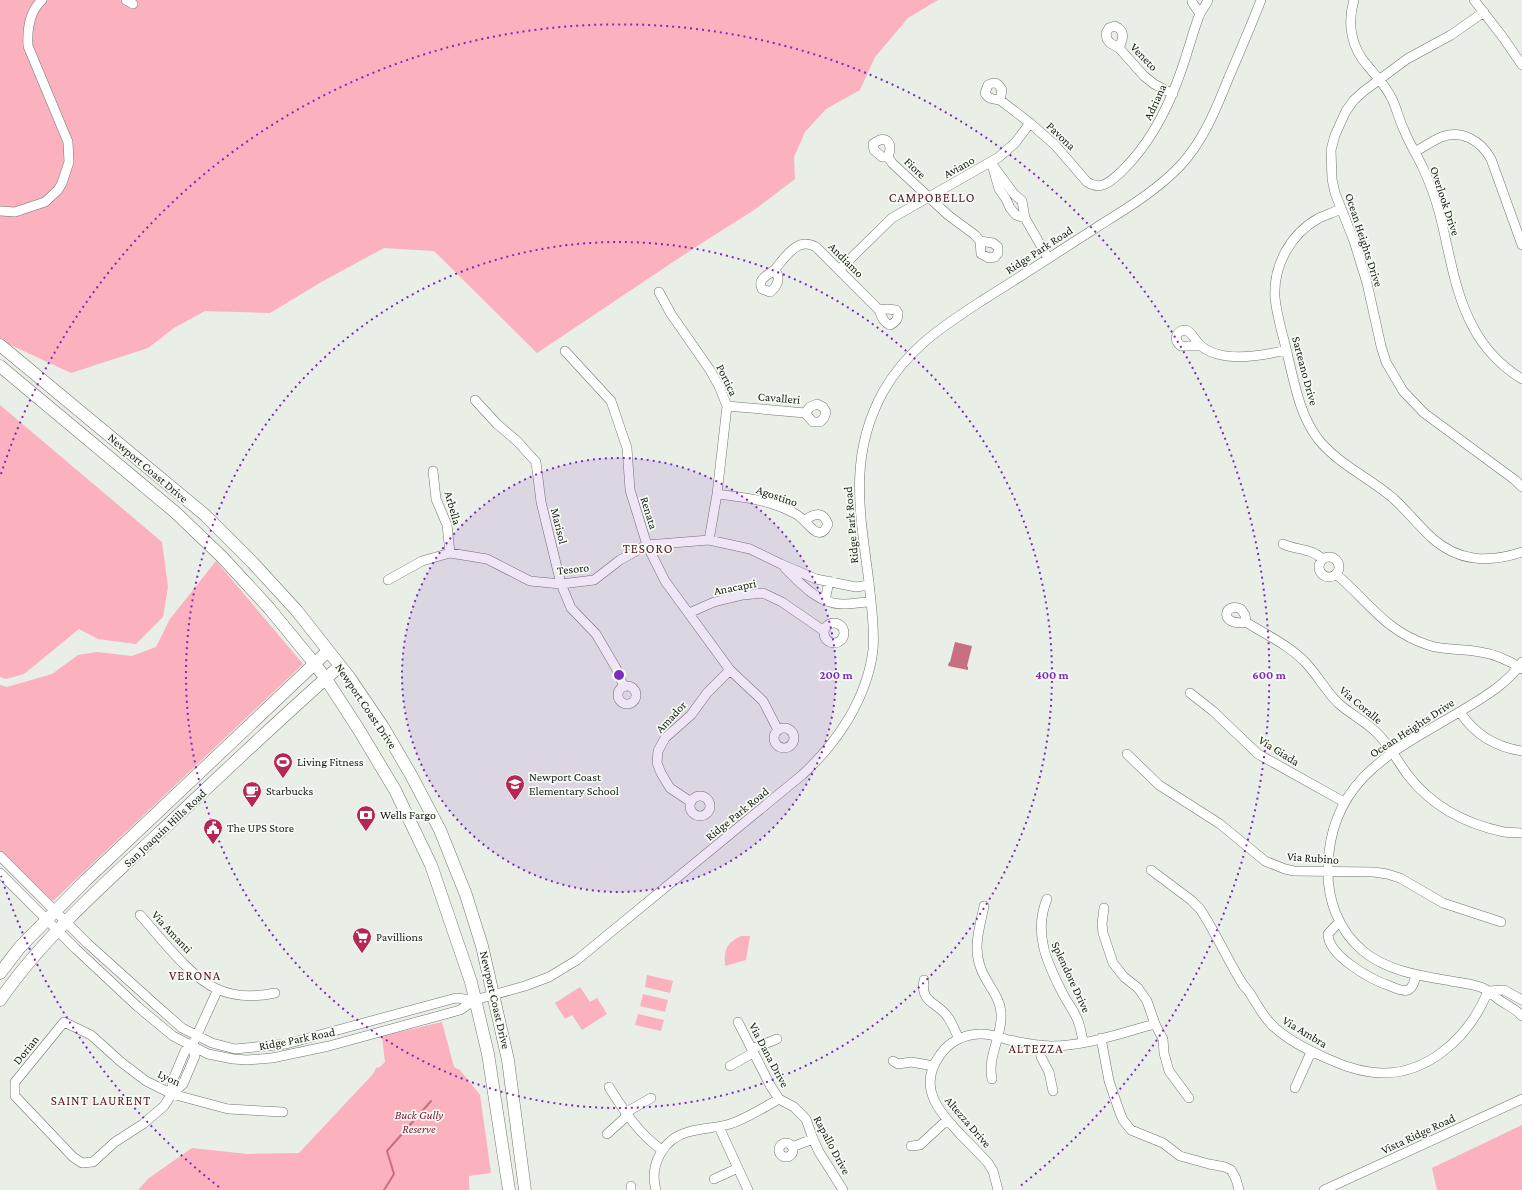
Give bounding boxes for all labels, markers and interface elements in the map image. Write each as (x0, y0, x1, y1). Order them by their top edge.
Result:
street label: Veneto (1127, 40, 1161, 74)
street label: Adriana (1141, 81, 1170, 122)
street label: Pavona (1044, 119, 1079, 153)
street label: Aviano (941, 153, 977, 181)
street label: Fiore (901, 155, 929, 181)
street label: Overlook Drive (1427, 165, 1463, 237)
district label: CAMPOBELLO (889, 190, 975, 205)
street label: Ocean Heights Drive (1342, 191, 1386, 289)
street label: Ridge Park Road (1003, 223, 1076, 277)
street label: Andiamo (826, 240, 866, 280)
street label: Sarteano Drive (1289, 335, 1321, 407)
street label: Portica (713, 362, 741, 399)
street label: Cavalleri (757, 389, 801, 407)
street label: Newport Coast Drive (105, 430, 191, 506)
street label: Agostino (755, 482, 799, 510)
street label: Ridge Park Road (841, 485, 861, 564)
street label: Arbella (442, 490, 465, 527)
street label: Renata (637, 495, 661, 531)
street label: Marisol (548, 506, 570, 546)
district label: TESORO (623, 541, 673, 556)
street label: Tesoro (556, 560, 590, 578)
street label: Anacapri (713, 576, 757, 598)
street label: Newport Coast Drive (332, 661, 400, 751)
centre of rings (612, 668, 626, 682)
text: 200 m (819, 668, 853, 682)
text: 400 m (1035, 668, 1070, 682)
text: 600 m (1252, 668, 1287, 682)
street label: Via Coralle (1337, 683, 1385, 727)
street label: Ocean Heights Drive (1367, 695, 1457, 761)
street label: Amador (653, 698, 690, 736)
street label: Via Giada (1256, 733, 1302, 769)
sports icon: Living Fitness (272, 751, 294, 779)
place label: Living Fitness (297, 755, 364, 769)
place label: Newport Coast Elementary School (529, 770, 619, 798)
school or university icon: Newport Coast Elementary School (504, 773, 526, 801)
cafe icon: Starbucks (241, 780, 263, 808)
place label: Starbucks (266, 784, 313, 798)
street label: Ridge Park Road (703, 784, 772, 844)
street label: San Joaquin Hills Road (121, 786, 210, 870)
bank icon: Wells Fargo (355, 804, 377, 832)
place label: Wells Fargo (380, 808, 436, 822)
public building icon: The UPS Store (202, 817, 224, 845)
place label: The UPS Store (227, 821, 294, 835)
street label: Via Rubino (1286, 849, 1340, 867)
street label: Via Amanti (149, 908, 195, 956)
supermarket icon: Pavillions (351, 926, 373, 954)
place label: Pavillions (376, 930, 423, 944)
street label: Splendore Drive (1048, 939, 1094, 1015)
street label: Newport Coast Drive (477, 950, 513, 1050)
district label: VERONA (169, 968, 221, 983)
street label: Via Ambra (1280, 1013, 1330, 1051)
street label: Via Dana Drive (746, 1020, 792, 1090)
street label: Ridge Park Road (258, 1025, 337, 1053)
street label: Dorian (10, 1032, 42, 1067)
district label: ALTEZZA (1008, 1041, 1064, 1056)
street label: Lyon (155, 1067, 183, 1090)
district label: SAINT LAURENT (51, 1093, 151, 1108)
street label: Altezza Drive (942, 1094, 994, 1150)
park label: Buck Gully Reserve (395, 1108, 443, 1136)
street label: Vista Ridge Road (1379, 1110, 1458, 1157)
street label: Rapallo Drive (811, 1113, 853, 1177)

